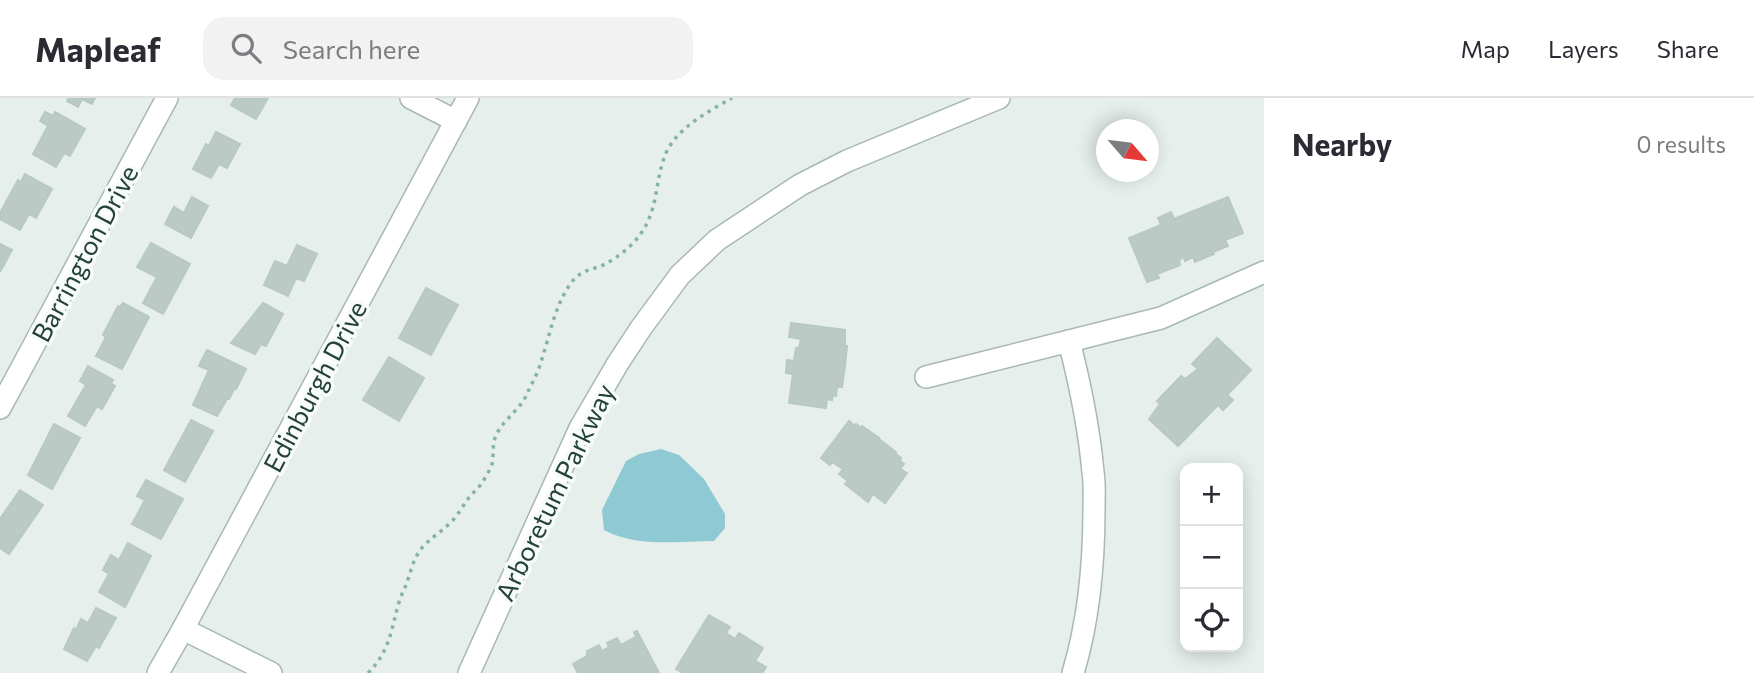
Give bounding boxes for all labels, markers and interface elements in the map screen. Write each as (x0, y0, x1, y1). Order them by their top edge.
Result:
search box (203, 17, 693, 80)
text: Mapleaf (35, 28, 161, 69)
icon: search (227, 29, 265, 67)
text: Search here (283, 33, 420, 64)
text: Map (1461, 34, 1510, 63)
text: Layers (1548, 34, 1619, 63)
text: Share (1657, 34, 1719, 63)
north arrow (1096, 119, 1159, 182)
text: Nearby (1292, 125, 1392, 162)
text: 0 results (1637, 130, 1726, 158)
street label: Barrington Drive (24, 159, 144, 347)
street label: Edinburgh Drive (256, 295, 372, 477)
street label: Arboretum Parkway (488, 379, 620, 605)
map controls (1180, 463, 1243, 652)
button: + (1180, 463, 1243, 526)
button: − (1180, 526, 1243, 589)
button: locate (1180, 589, 1243, 652)

